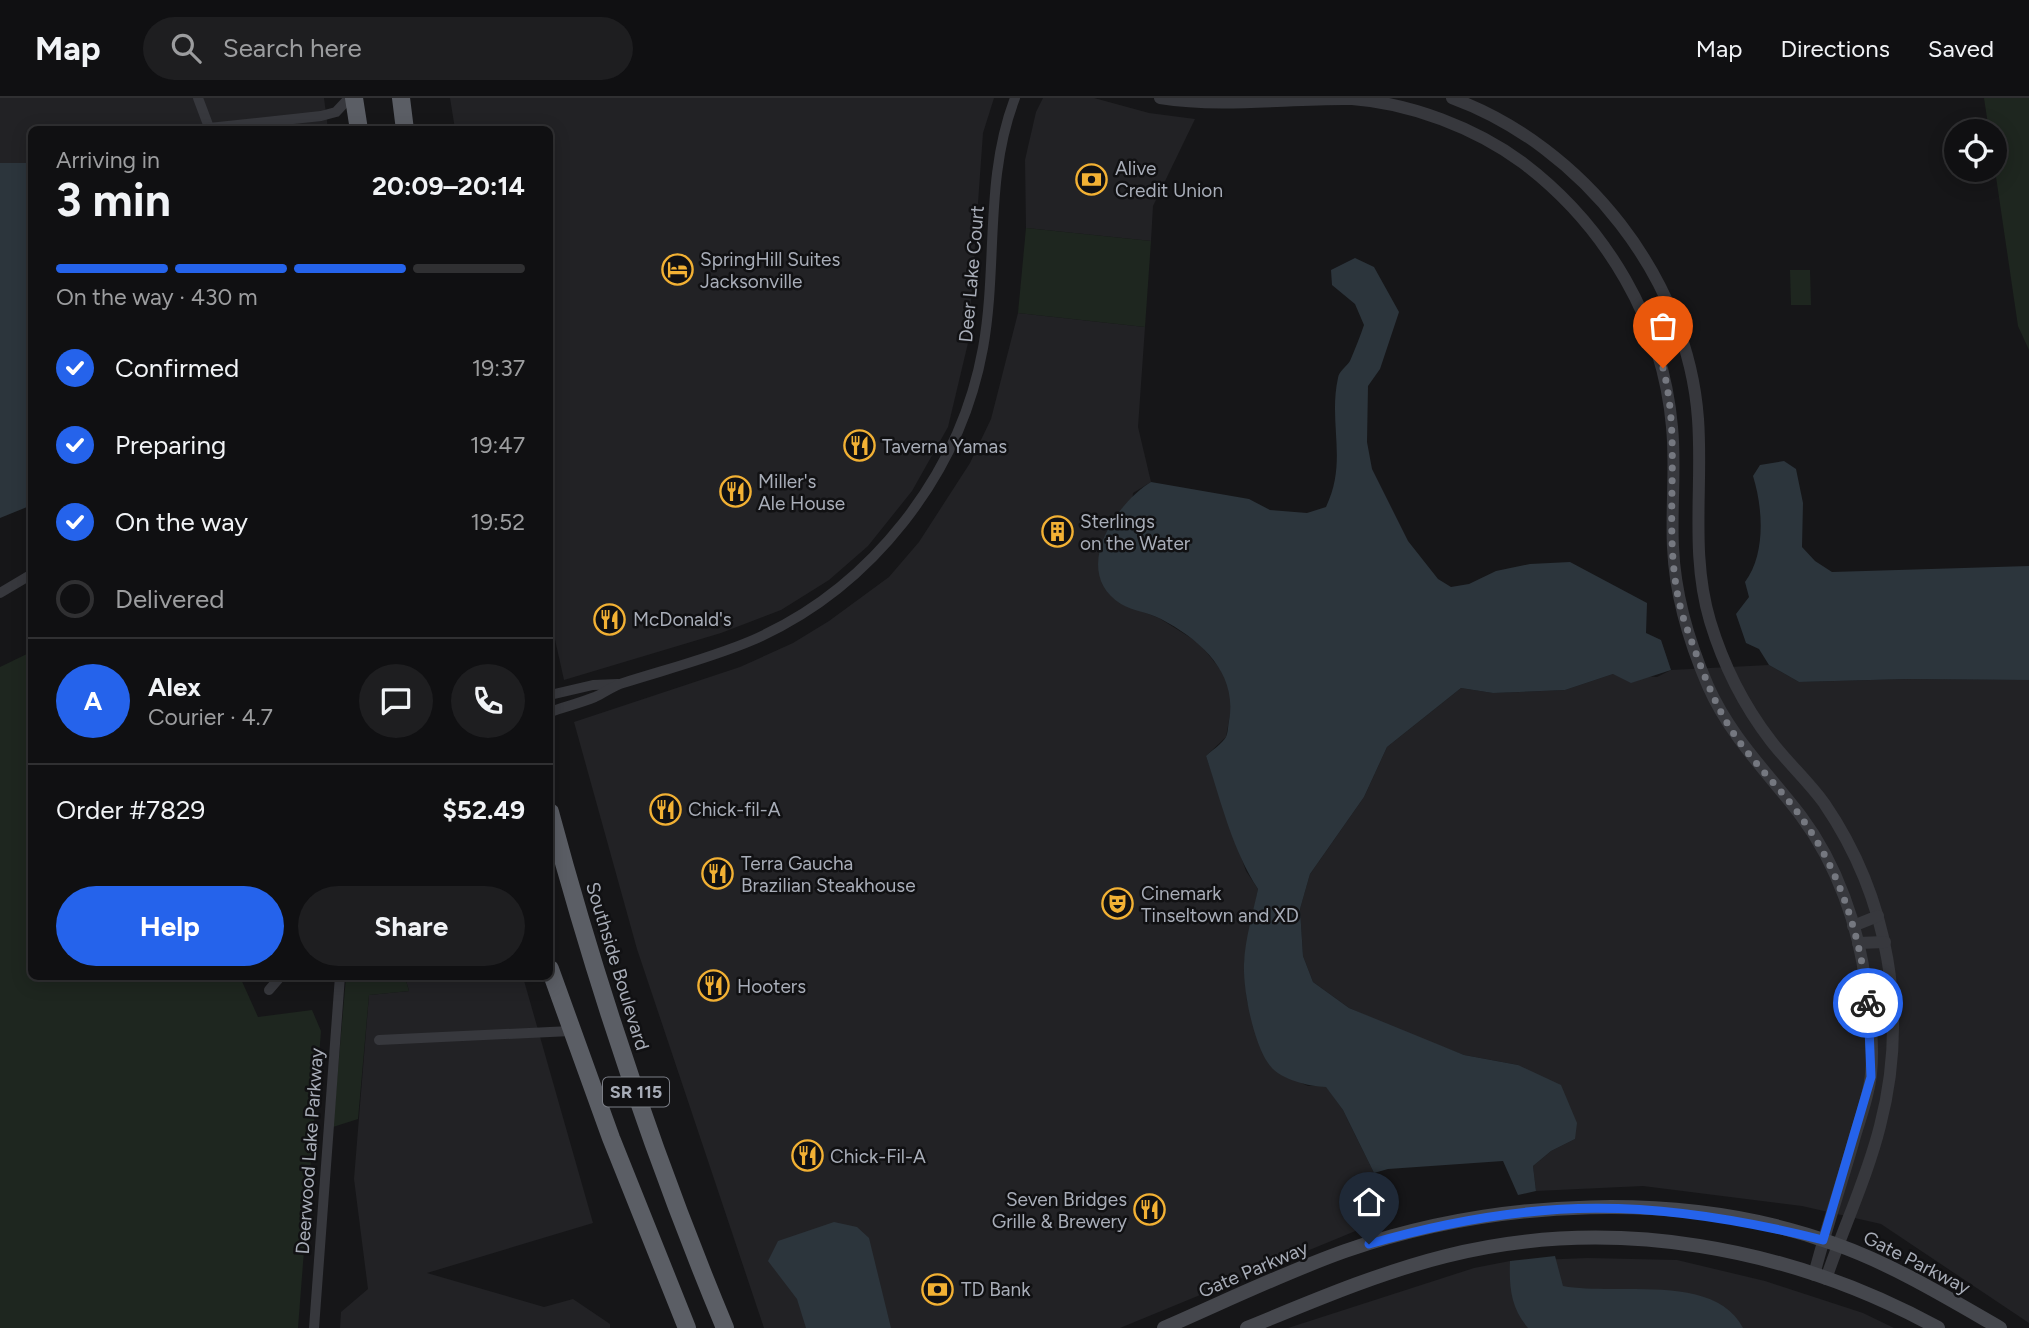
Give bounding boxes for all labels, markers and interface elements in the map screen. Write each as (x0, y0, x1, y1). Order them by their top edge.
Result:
search box (143, 17, 633, 80)
text: Map (35, 29, 101, 68)
icon: search (167, 29, 205, 67)
text: Search here (223, 32, 362, 64)
text: Map (1696, 34, 1742, 63)
text: Directions (1780, 34, 1890, 63)
text: Saved (1928, 34, 1994, 63)
map controls (1944, 119, 2007, 182)
button: locate (1944, 119, 2007, 182)
text: Arriving in (56, 146, 160, 174)
place label: Alive Credit Union (1115, 157, 1223, 202)
bank icon: Alive Credit Union (1075, 162, 1109, 196)
text: 20:09–20:14 (372, 170, 525, 202)
text: 3 min (56, 172, 171, 228)
street label: Deer Lake Court (954, 205, 989, 344)
place label: SpringHill Suites Jacksonville (700, 248, 840, 293)
hotel icon: SpringHill Suites Jacksonville (660, 253, 694, 287)
text: On the way · 430 m (56, 283, 258, 311)
pin (1633, 296, 1693, 368)
icon: bag (1644, 307, 1682, 345)
icon: check (56, 349, 94, 387)
text: Confirmed (115, 352, 239, 384)
text: 19:37 (472, 354, 525, 382)
icon: check (56, 426, 94, 464)
text: Preparing (115, 429, 226, 461)
restaurant icon: Taverna Yamas (842, 429, 876, 463)
text: 19:47 (470, 431, 525, 459)
place label: Taverna Yamas (882, 435, 1007, 458)
place label: Miller's Ale House (758, 470, 845, 515)
restaurant icon: Miller's Ale House (718, 475, 752, 509)
icon: check (56, 503, 94, 541)
text: On the way (115, 506, 248, 538)
text: 19:52 (471, 508, 525, 536)
place label: Sterlings on the Water (1080, 510, 1191, 555)
building icon: Sterlings on the Water (1040, 515, 1074, 549)
text: Delivered (115, 583, 224, 615)
restaurant icon: McDonald's (593, 602, 627, 636)
place label: McDonald's (633, 608, 732, 631)
button: chat (359, 664, 433, 738)
button: phone (451, 664, 525, 738)
text: Alex (148, 671, 201, 703)
text: A (84, 685, 102, 717)
text: Courier · 4.7 (148, 703, 273, 731)
restaurant icon: Chick-fil-A (648, 792, 682, 826)
text: Order #7829 (56, 794, 205, 826)
text: $52.49 (442, 794, 525, 826)
place label: Chick-fil-A (688, 798, 781, 821)
place label: Terra Gaucha Brazilian Steakhouse (741, 852, 916, 897)
restaurant icon: Terra Gaucha Brazilian Steakhouse (701, 857, 735, 891)
street label: Southside Boulevard (581, 879, 654, 1053)
place label: Cinemark Tinseltown and XD (1141, 882, 1299, 927)
button: Help (56, 886, 284, 966)
button: Share (298, 886, 525, 966)
theatre icon: Cinemark Tinseltown and XD (1101, 887, 1135, 921)
courier (1833, 968, 1903, 1038)
restaurant icon: Hooters (697, 969, 731, 1003)
place label: Hooters (737, 975, 806, 998)
icon: bike (1849, 984, 1887, 1022)
street label: Deerwood Lake Parkway (291, 1047, 328, 1255)
road number: SR 115 (603, 1077, 669, 1107)
restaurant icon: Chick-Fil-A (790, 1139, 824, 1173)
place label: Chick-Fil-A (830, 1145, 926, 1168)
pin (1339, 1172, 1399, 1244)
icon: home (1350, 1183, 1388, 1221)
place label: Seven Bridges Grille & Brewery (992, 1188, 1127, 1233)
restaurant icon: Seven Bridges Grille & Brewery (1133, 1193, 1167, 1227)
street label: Gate Parkway (1860, 1226, 1974, 1299)
street label: Gate Parkway (1195, 1236, 1311, 1303)
bank icon: TD Bank (921, 1272, 955, 1306)
place label: TD Bank (961, 1278, 1031, 1301)

